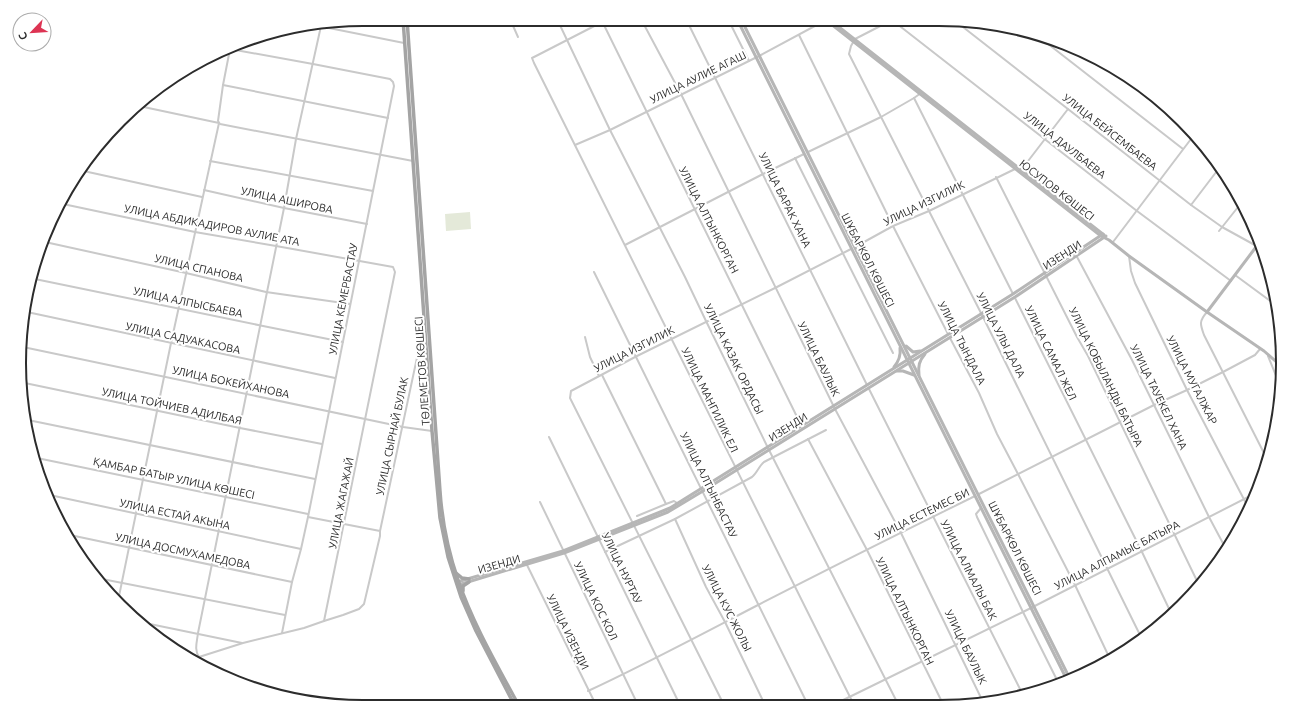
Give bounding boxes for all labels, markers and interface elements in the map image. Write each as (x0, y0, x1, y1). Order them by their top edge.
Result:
north arrow (12, 12, 52, 52)
text: С (16, 31, 30, 42)
street label: УЛИЦА АУЛИЕ АГАШ (648, 49, 748, 105)
street label: УЛИЦА БЕЙСЕМБАЕВА (1060, 91, 1160, 173)
street label: УЛИЦА ДАУЛБАЕВА (1022, 109, 1109, 181)
street label: УЛИЦА БАРАК ХАНА (757, 151, 814, 250)
street label: ЮСУПОВ КӨШЕСІ (1017, 157, 1097, 223)
street label: УЛИЦА АЛТЫНКОРГАН (677, 165, 741, 275)
street label: УЛИЦА ИЗГИЛИК (882, 178, 967, 228)
street label: УЛИЦА АШИРОВА (240, 184, 335, 216)
street label: УЛИЦА АБДИКАДИРОВ АУЛИЕ АТА (123, 202, 302, 248)
street label: ШҰБАРКӨЛ КӨШЕСІ (839, 211, 897, 309)
street label: ИЗЕНДИ (1041, 238, 1083, 272)
street label: УЛИЦА КЕМЕРБАСТАУ (326, 242, 360, 356)
street label: УЛИЦА СПАНОВА (154, 252, 245, 284)
street label: УЛИЦА АЛПЫСБАЕВА (132, 285, 245, 320)
street label: УЛИЦА УЛЫ ДАЛА (974, 290, 1028, 380)
street label: УЛИЦА ТЫНДАЛА (936, 299, 989, 387)
street label: УЛИЦА КАЗАК ОРДАСЫ (702, 302, 766, 416)
street label: УЛИЦА САМАЛ ЖЕЛ (1023, 304, 1079, 402)
street label: УЛИЦА КОБЫЛАНДЫ БАТЫРА (1067, 305, 1145, 449)
street label: ТӨЛЕМЕТОВ КӨШЕСІ (412, 316, 432, 426)
street label: УЛИЦА САДУАКАСОВА (125, 320, 242, 356)
street label: УЛИЦА БАУЛЫК (796, 320, 842, 398)
street label: УЛИЦА ИЗГИЛИК (592, 323, 676, 374)
street label: УЛИЦА МУГАЛЖАР (1164, 334, 1220, 427)
street label: УЛИЦА ТАУЕКЕЛ ХАНА (1128, 343, 1190, 452)
street label: УЛИЦА МАНГИЛИК ЕЛ (679, 346, 741, 454)
street label: УЛИЦА БОКЕЙХАНОВА (171, 364, 291, 400)
street label: УЛИЦА СЫРНАЙ БУЛАК (374, 376, 410, 496)
street label: УЛИЦА ТОЙЧИЕВ АДИЛБАЯ (101, 385, 243, 427)
street label: ИЗЕНДИ (766, 410, 810, 444)
street label: УЛИЦА АЛТЫНБАСТАУ (678, 430, 740, 540)
street label: ҚАМБАР БАТЫР УЛИЦА КӨШЕСІ (92, 455, 256, 501)
street label: УЛИЦА ЖАГАЖАЙ (326, 456, 356, 550)
street label: УЛИЦА ЕСТЕМЕС БИ (873, 486, 971, 542)
street label: УЛИЦА ЕСТАЙ АКЫНА (119, 496, 232, 532)
street label: ШҰБАРКӨЛ КӨШЕСІ (986, 499, 1044, 597)
street label: УЛИЦА АЛМАЛЫ БАК (939, 518, 1000, 622)
street label: УЛИЦА АЛПАМЫС БАТЫРА (1053, 518, 1182, 592)
street label: УЛИЦА НУРТАУ (600, 530, 645, 606)
street label: УЛИЦА ДОСМУХАМЕДОВА (114, 531, 252, 571)
street label: ИЗЕНДИ (476, 552, 522, 576)
street label: УЛИЦА АЛТЫНКОРГАН (874, 555, 936, 667)
street label: УЛИЦА КОС КОЛ (572, 560, 620, 642)
street label: УЛИЦА КУС ЖОЛЫ (700, 563, 754, 653)
street label: УЛИЦА ИЗЕНДИ (545, 592, 591, 672)
street label: УЛИЦА БАУЛЫК (943, 608, 989, 686)

